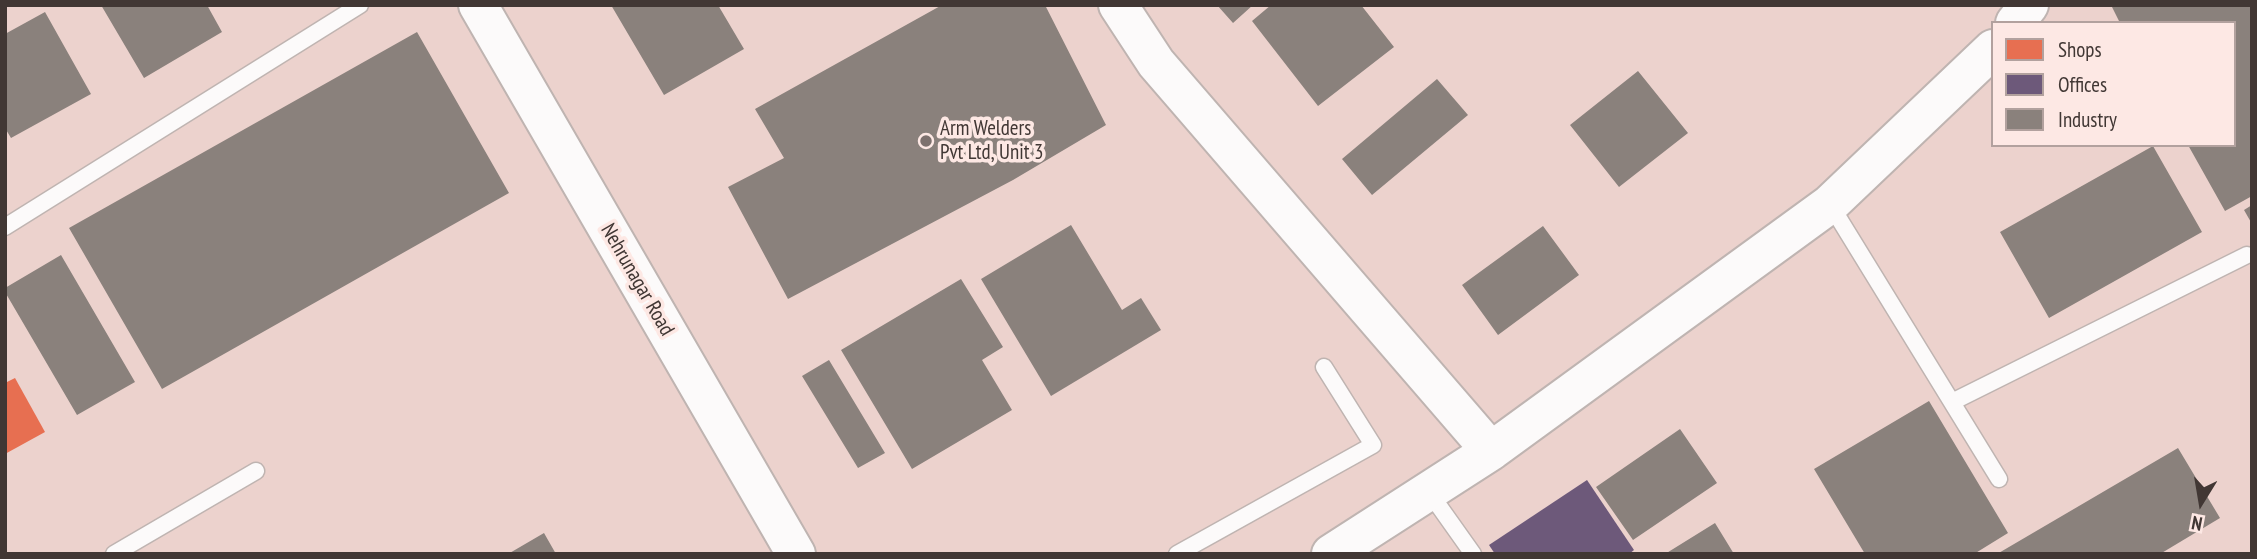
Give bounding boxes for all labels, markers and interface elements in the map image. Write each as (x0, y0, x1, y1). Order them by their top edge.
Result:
legend (1991, 21, 2236, 147)
text: Shops (2058, 36, 2102, 63)
text: Offices (2058, 71, 2107, 98)
text: Industry (2058, 106, 2117, 133)
place label: Arm Welders Pvt Ltd, Unit 3 (940, 116, 1043, 166)
marker: Arm Welders Pvt Ltd, Unit 3 (918, 133, 934, 149)
street label: Nehrunagar Road (595, 219, 679, 341)
north arrow (2166, 468, 2236, 538)
text: N (2190, 511, 2204, 536)

